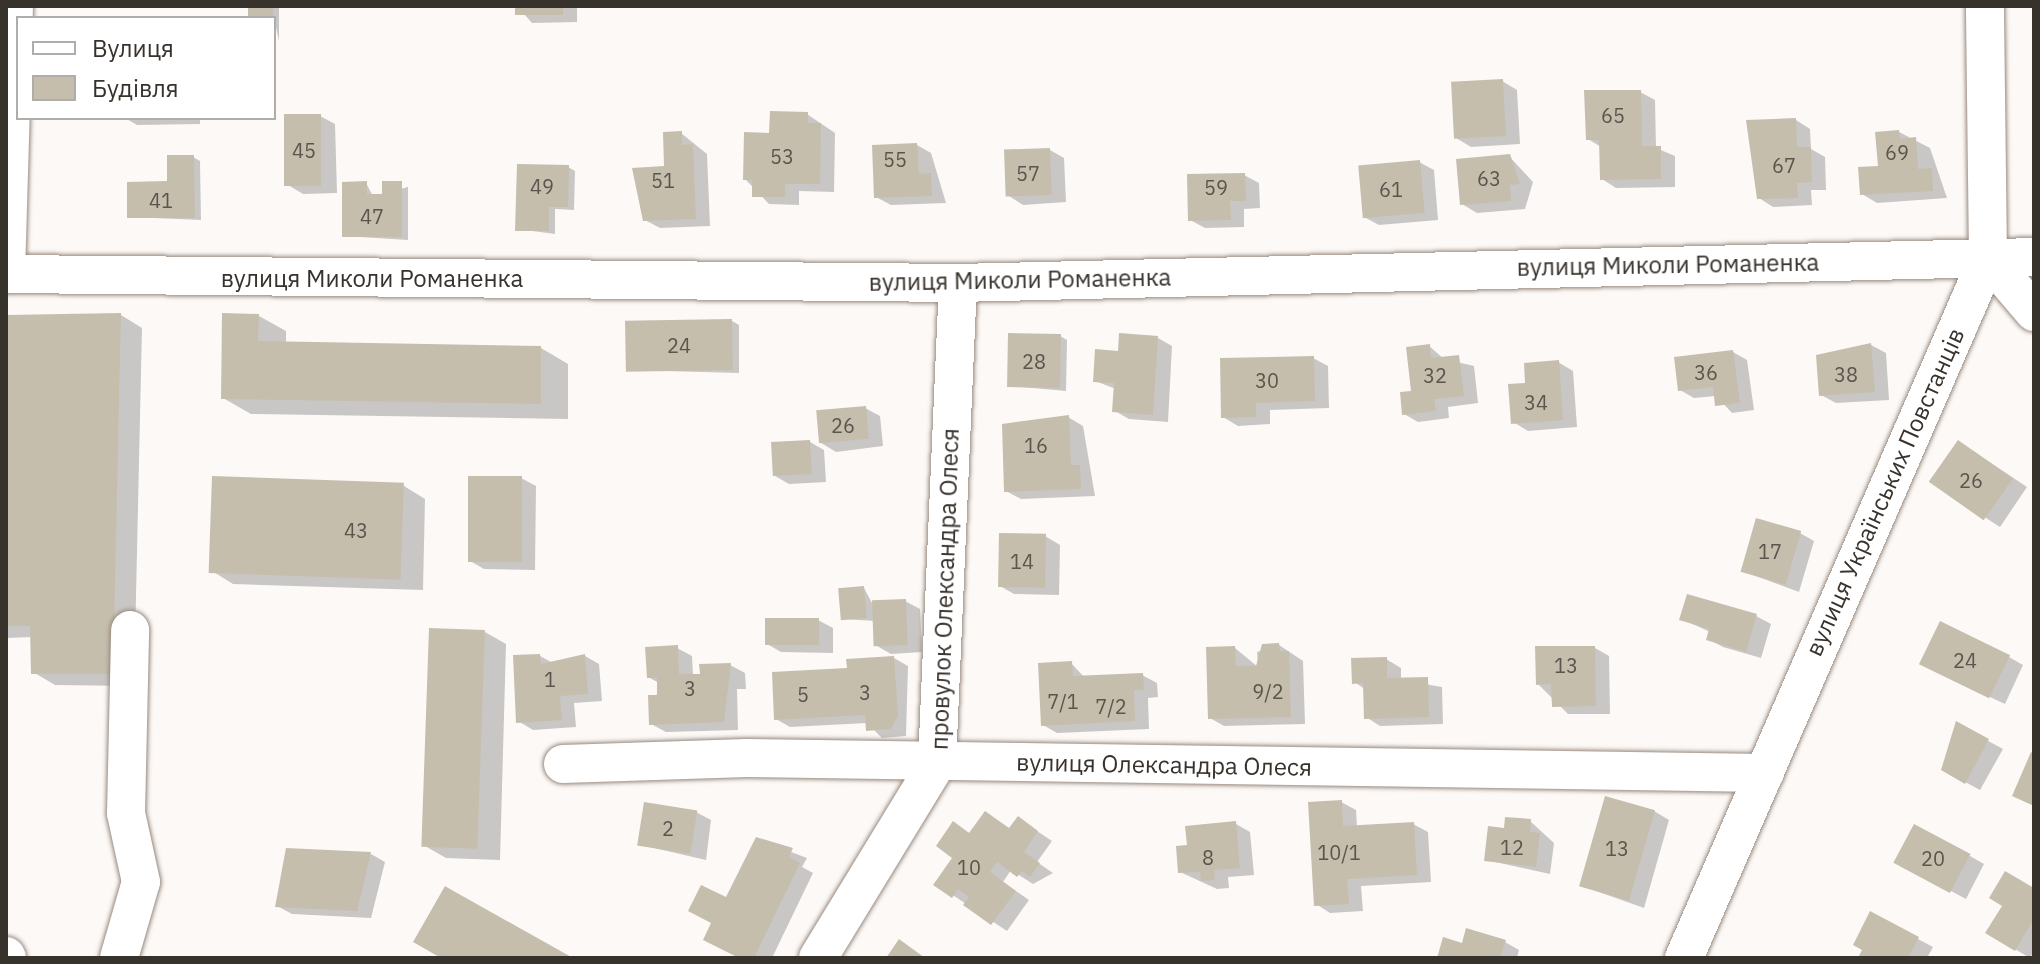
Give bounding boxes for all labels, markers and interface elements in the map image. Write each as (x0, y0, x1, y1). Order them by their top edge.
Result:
legend (16, 16, 276, 120)
text: Вулиця (92, 32, 174, 64)
text: Будівля (92, 72, 179, 104)
house number: 65 (1601, 103, 1625, 127)
house number: 45 (292, 138, 316, 162)
house number: 69 (1885, 140, 1909, 164)
house number: 53 (770, 144, 794, 168)
house number: 55 (883, 147, 907, 171)
house number: 67 (1772, 153, 1796, 177)
house number: 57 (1016, 161, 1040, 185)
house number: 63 (1477, 166, 1501, 190)
house number: 51 (651, 168, 675, 192)
house number: 49 (530, 174, 554, 198)
house number: 59 (1204, 175, 1228, 199)
house number: 61 (1379, 177, 1403, 201)
house number: 41 (149, 188, 173, 212)
house number: 47 (360, 204, 384, 228)
street label: вулиця Миколи Романенка (1516, 248, 1820, 282)
street label: вулиця Миколи Романенка (868, 263, 1172, 297)
street label: вулиця Миколи Романенка (221, 265, 523, 293)
street label: вулиця Українських Повстанців (1799, 324, 1971, 660)
house number: 24 (667, 333, 691, 357)
house number: 28 (1022, 349, 1046, 373)
house number: 36 (1694, 360, 1718, 384)
house number: 38 (1834, 362, 1858, 386)
house number: 32 (1423, 363, 1447, 387)
house number: 30 (1255, 368, 1279, 392)
house number: 34 (1524, 390, 1548, 414)
house number: 26 (831, 413, 855, 437)
street label: провулок Олександра Олеся (925, 427, 965, 751)
house number: 16 (1024, 433, 1048, 457)
house number: 26 (1959, 468, 1983, 492)
house number: 43 (344, 518, 368, 542)
house number: 17 (1758, 539, 1782, 563)
house number: 14 (1010, 549, 1034, 573)
house number: 24 (1953, 648, 1977, 672)
house number: 13 (1554, 653, 1578, 677)
house number: 1 (544, 667, 556, 691)
house number: 3 (684, 676, 696, 700)
house number: 9/2 (1252, 679, 1284, 703)
house number: 3 (859, 680, 871, 704)
house number: 5 (797, 682, 809, 706)
house number: 7/1 (1047, 689, 1079, 713)
house number: 7/2 (1095, 694, 1127, 718)
street label: вулиця Олександра Олеся (1016, 748, 1312, 782)
house number: 2 (662, 816, 674, 840)
house number: 12 (1500, 835, 1524, 859)
house number: 13 (1605, 836, 1629, 860)
house number: 10/1 (1317, 840, 1361, 864)
house number: 8 (1202, 845, 1214, 869)
house number: 20 (1921, 846, 1945, 870)
house number: 10 (957, 855, 981, 879)

